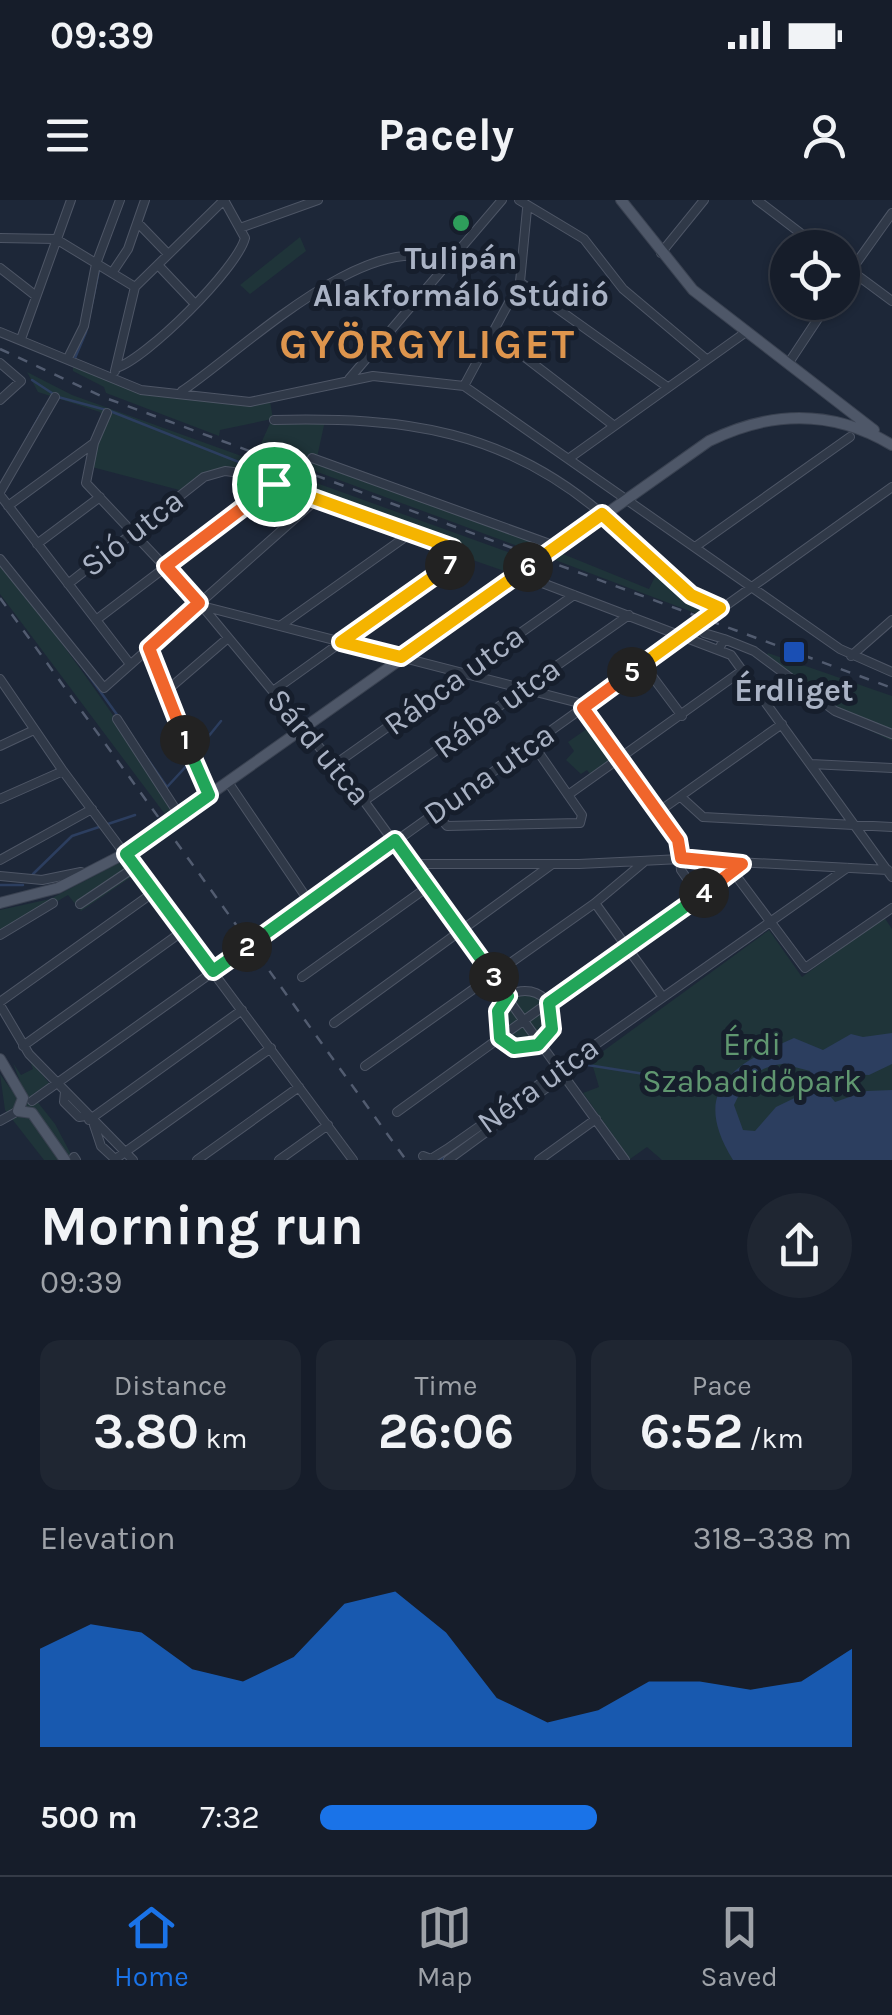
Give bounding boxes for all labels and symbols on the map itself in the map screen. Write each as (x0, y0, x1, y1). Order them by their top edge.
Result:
marker: Tulipán Alakformáló Stúdió (450, 212, 472, 234)
place label: Tulipán Alakformáló Stúdió (313, 240, 609, 314)
district label: GYÖRGYLIGET (279, 319, 577, 369)
pin (232, 442, 317, 527)
street label: Sió utca (74, 482, 190, 584)
pin: 7 (425, 540, 475, 590)
pin: 6 (503, 542, 553, 592)
street label: Rábca utca (377, 617, 531, 743)
marker: Érdliget (781, 639, 807, 665)
pin: 5 (607, 647, 657, 697)
street label: Rába utca (427, 650, 567, 766)
place label: Érdliget (734, 670, 854, 709)
street label: Sárd utca (260, 681, 378, 813)
pin: 1 (160, 715, 210, 765)
street label: Duna utca (417, 716, 561, 832)
pin: 4 (679, 868, 729, 918)
pin: 2 (222, 922, 272, 972)
pin: 3 (469, 952, 519, 1002)
park label: Érdi Szabadidőpark (642, 1024, 862, 1100)
street label: Néra utca (470, 1029, 606, 1141)

